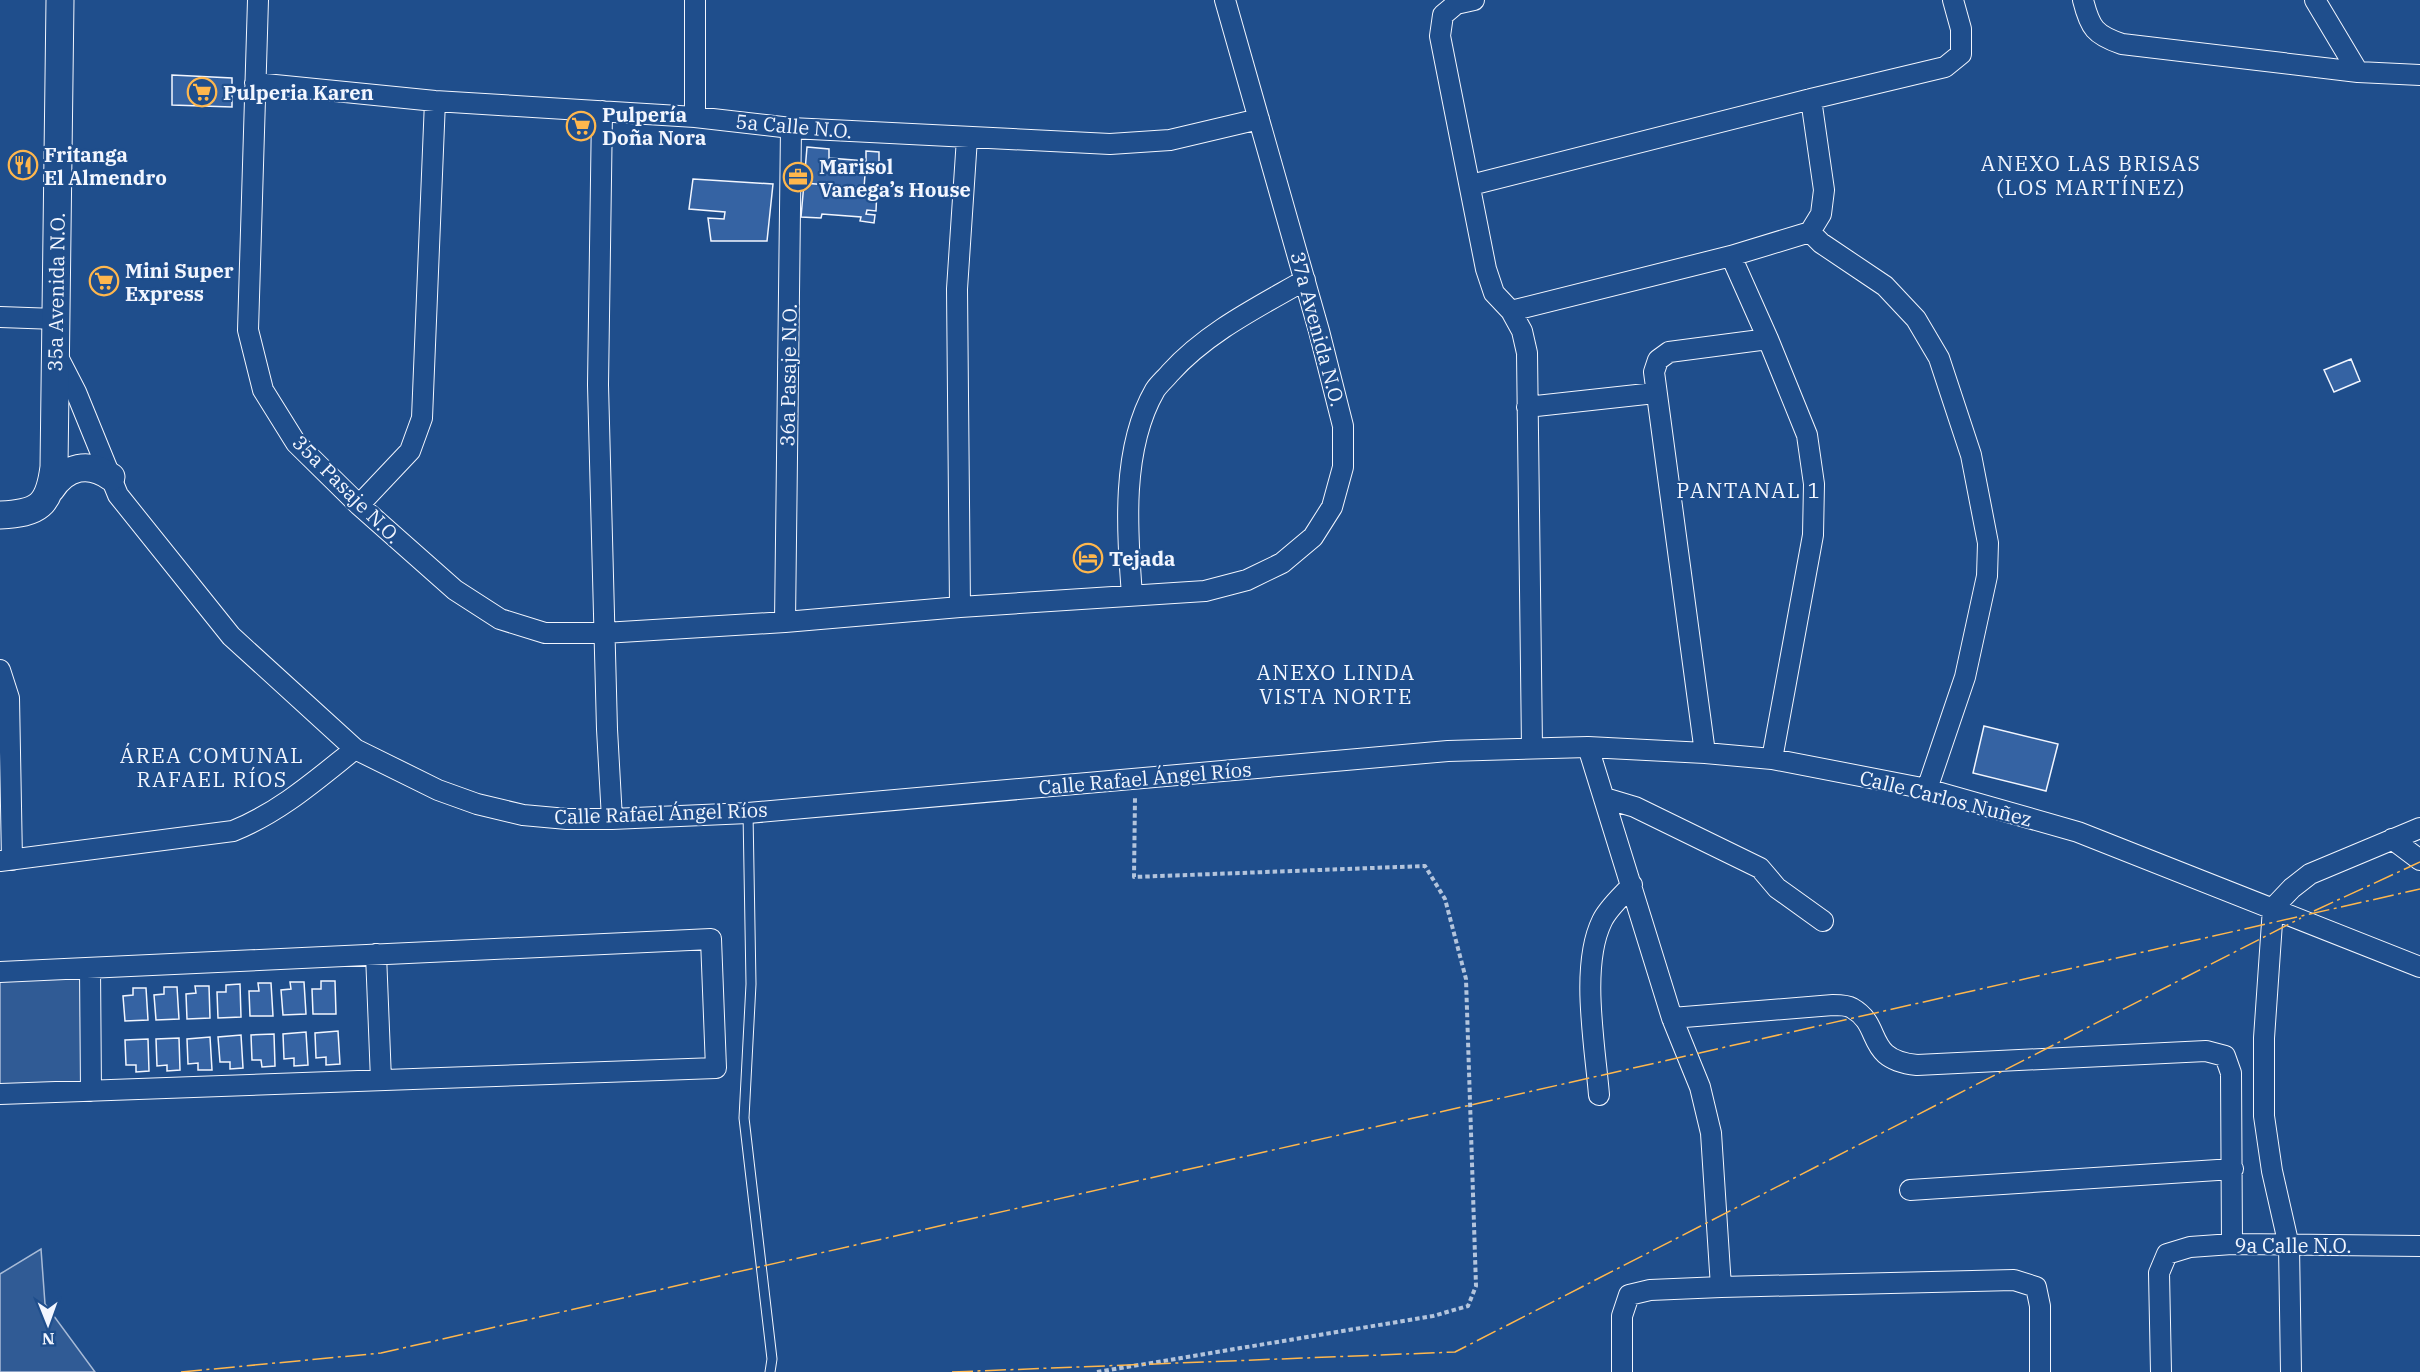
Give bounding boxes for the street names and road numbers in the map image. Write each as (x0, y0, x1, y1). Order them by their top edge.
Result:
street label: 5a Calle N.O. (735, 107, 853, 145)
street label: 35a Avenida N.O. (41, 212, 71, 372)
street label: 37a Avenida N.O. (1284, 249, 1352, 409)
street label: 36a Pasaje N.O. (773, 303, 803, 447)
street label: 35a Pasaje N.O. (287, 429, 407, 549)
street label: Calle Rafael Ángel Ríos (1037, 755, 1253, 801)
street label: Calle Carlos Nuñez (1857, 764, 2035, 832)
street label: Calle Rafael Ángel Ríos (554, 796, 768, 830)
street label: 9a Calle N.O. (2234, 1232, 2352, 1259)

